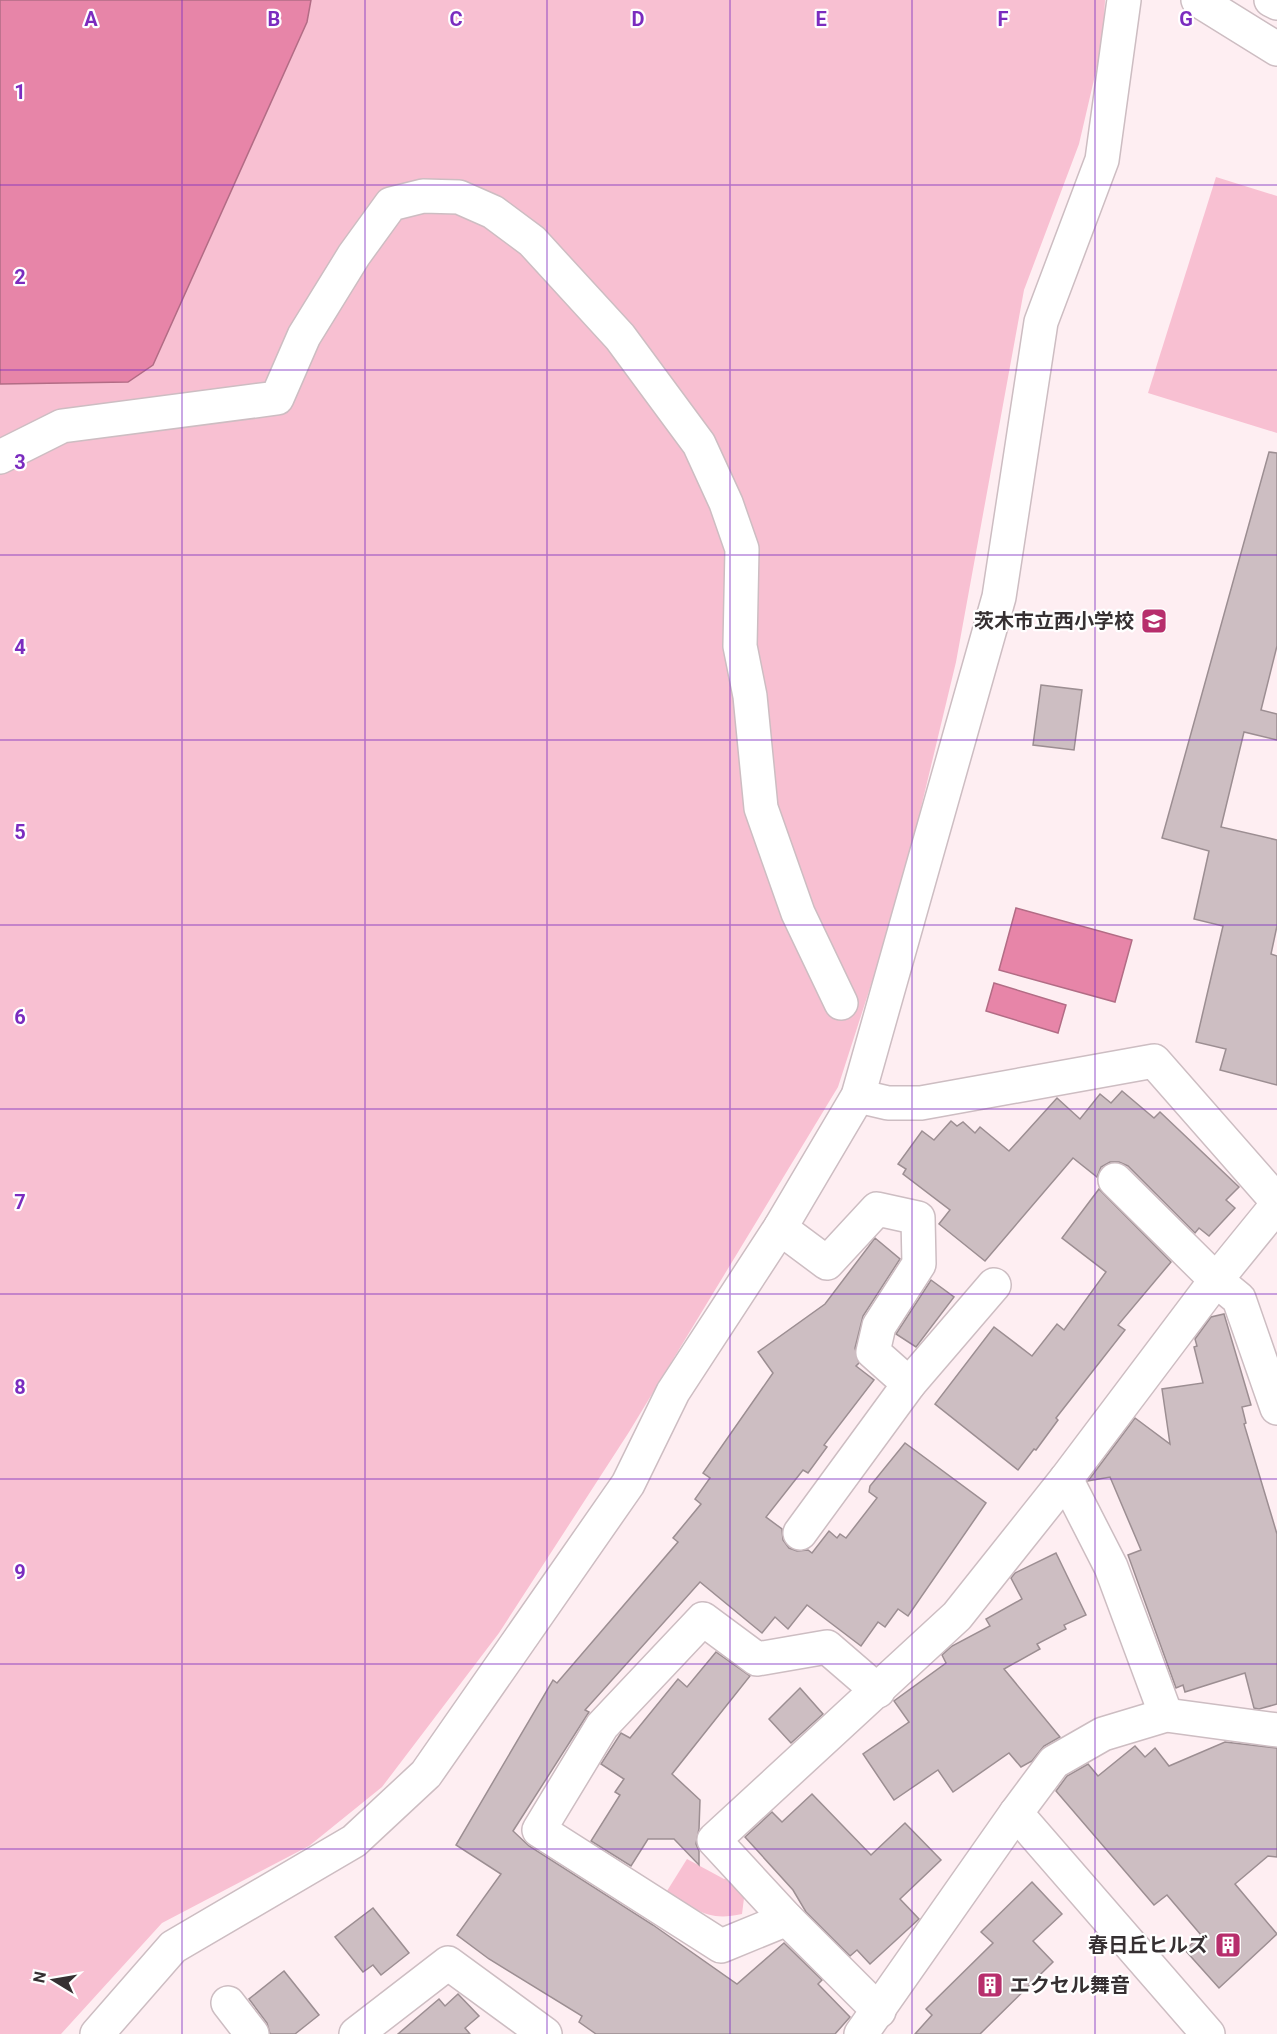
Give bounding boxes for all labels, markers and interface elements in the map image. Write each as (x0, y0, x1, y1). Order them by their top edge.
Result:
text: A (84, 7, 98, 31)
text: B (268, 7, 280, 31)
text: C (449, 7, 463, 31)
text: D (632, 7, 645, 31)
text: E (815, 7, 827, 31)
text: F (998, 7, 1009, 31)
text: G (1179, 7, 1193, 31)
text: 1 (14, 80, 26, 104)
text: 2 (14, 265, 26, 289)
text: 3 (14, 450, 26, 474)
school or university icon: 茨木市立西小学校 (1139, 606, 1169, 636)
place label: 茨木市立西小学校 (974, 609, 1134, 633)
text: 4 (14, 635, 26, 659)
text: 5 (14, 820, 26, 844)
text: 6 (14, 1005, 26, 1029)
text: 7 (14, 1190, 26, 1214)
text: 8 (14, 1375, 26, 1399)
text: 9 (14, 1560, 26, 1584)
building icon: 春日丘ヒルズ (1213, 1930, 1243, 1960)
place label: 春日丘ヒルズ (1088, 1933, 1208, 1957)
north arrow (24, 1950, 84, 2010)
text: N (29, 1970, 50, 1985)
building icon: エクセル舞音 (975, 1970, 1005, 2000)
place label: エクセル舞音 (1010, 1973, 1130, 1997)

